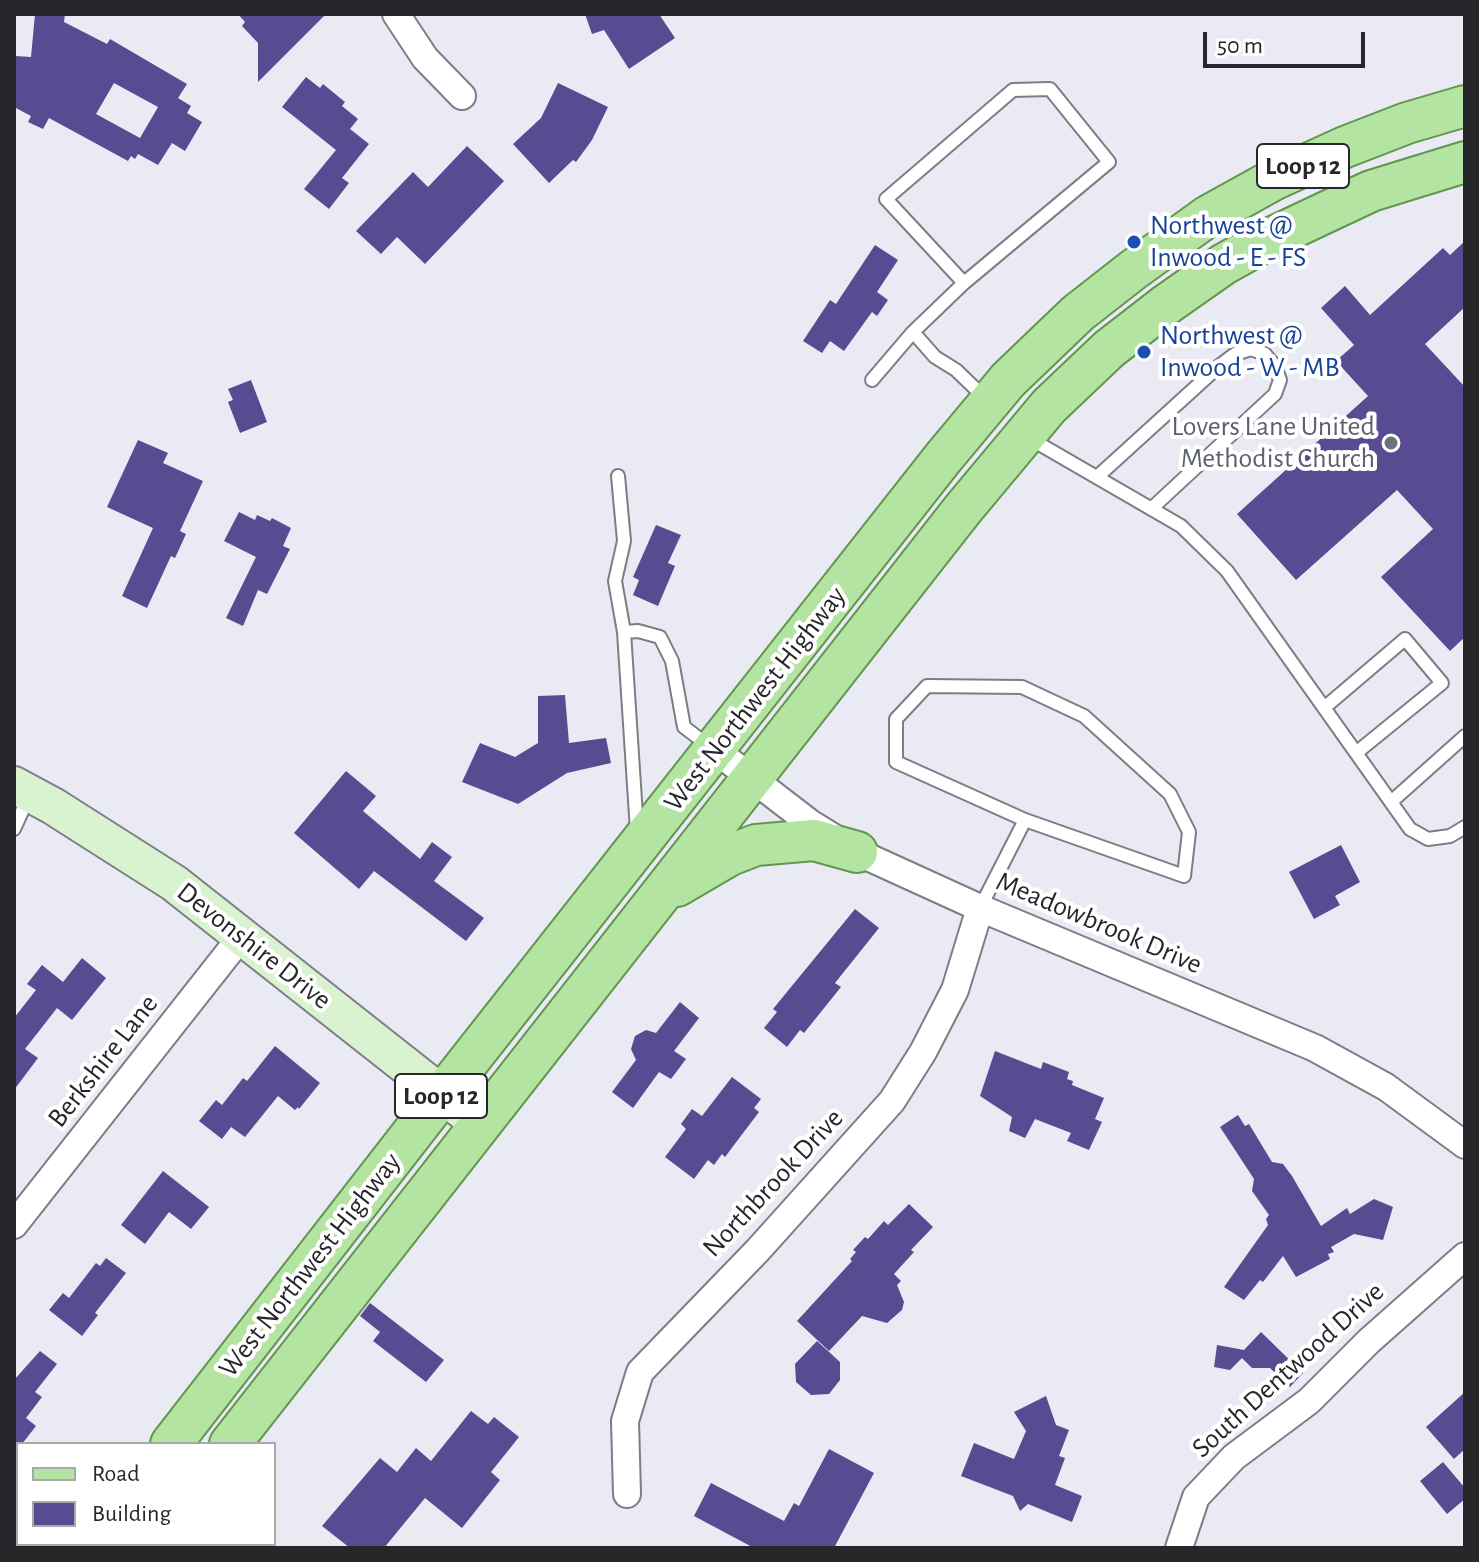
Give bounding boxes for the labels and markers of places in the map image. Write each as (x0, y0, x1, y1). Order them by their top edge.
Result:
place label: Northwest @ Inwood - E - FS (1150, 209, 1306, 275)
marker: Northwest @ Inwood - E - FS (1125, 233, 1143, 251)
place label: Northwest @ Inwood - W - MB (1160, 319, 1339, 385)
marker: Northwest @ Inwood - W - MB (1135, 343, 1153, 361)
place label: Lovers Lane United Methodist Church (1172, 410, 1375, 476)
marker: Lovers Lane United Methodist Church (1382, 434, 1400, 452)

